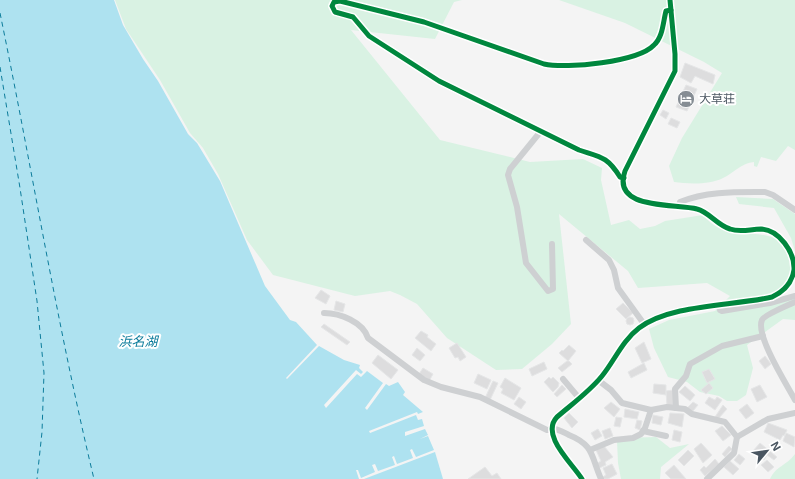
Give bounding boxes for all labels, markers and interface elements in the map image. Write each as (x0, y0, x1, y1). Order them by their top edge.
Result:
hotel icon: 大草荘 (676, 89, 696, 109)
place label: 大草荘 (699, 91, 735, 106)
water label: 浜名湖 (118, 333, 159, 349)
north arrow (747, 431, 787, 471)
text: N (768, 439, 784, 453)

